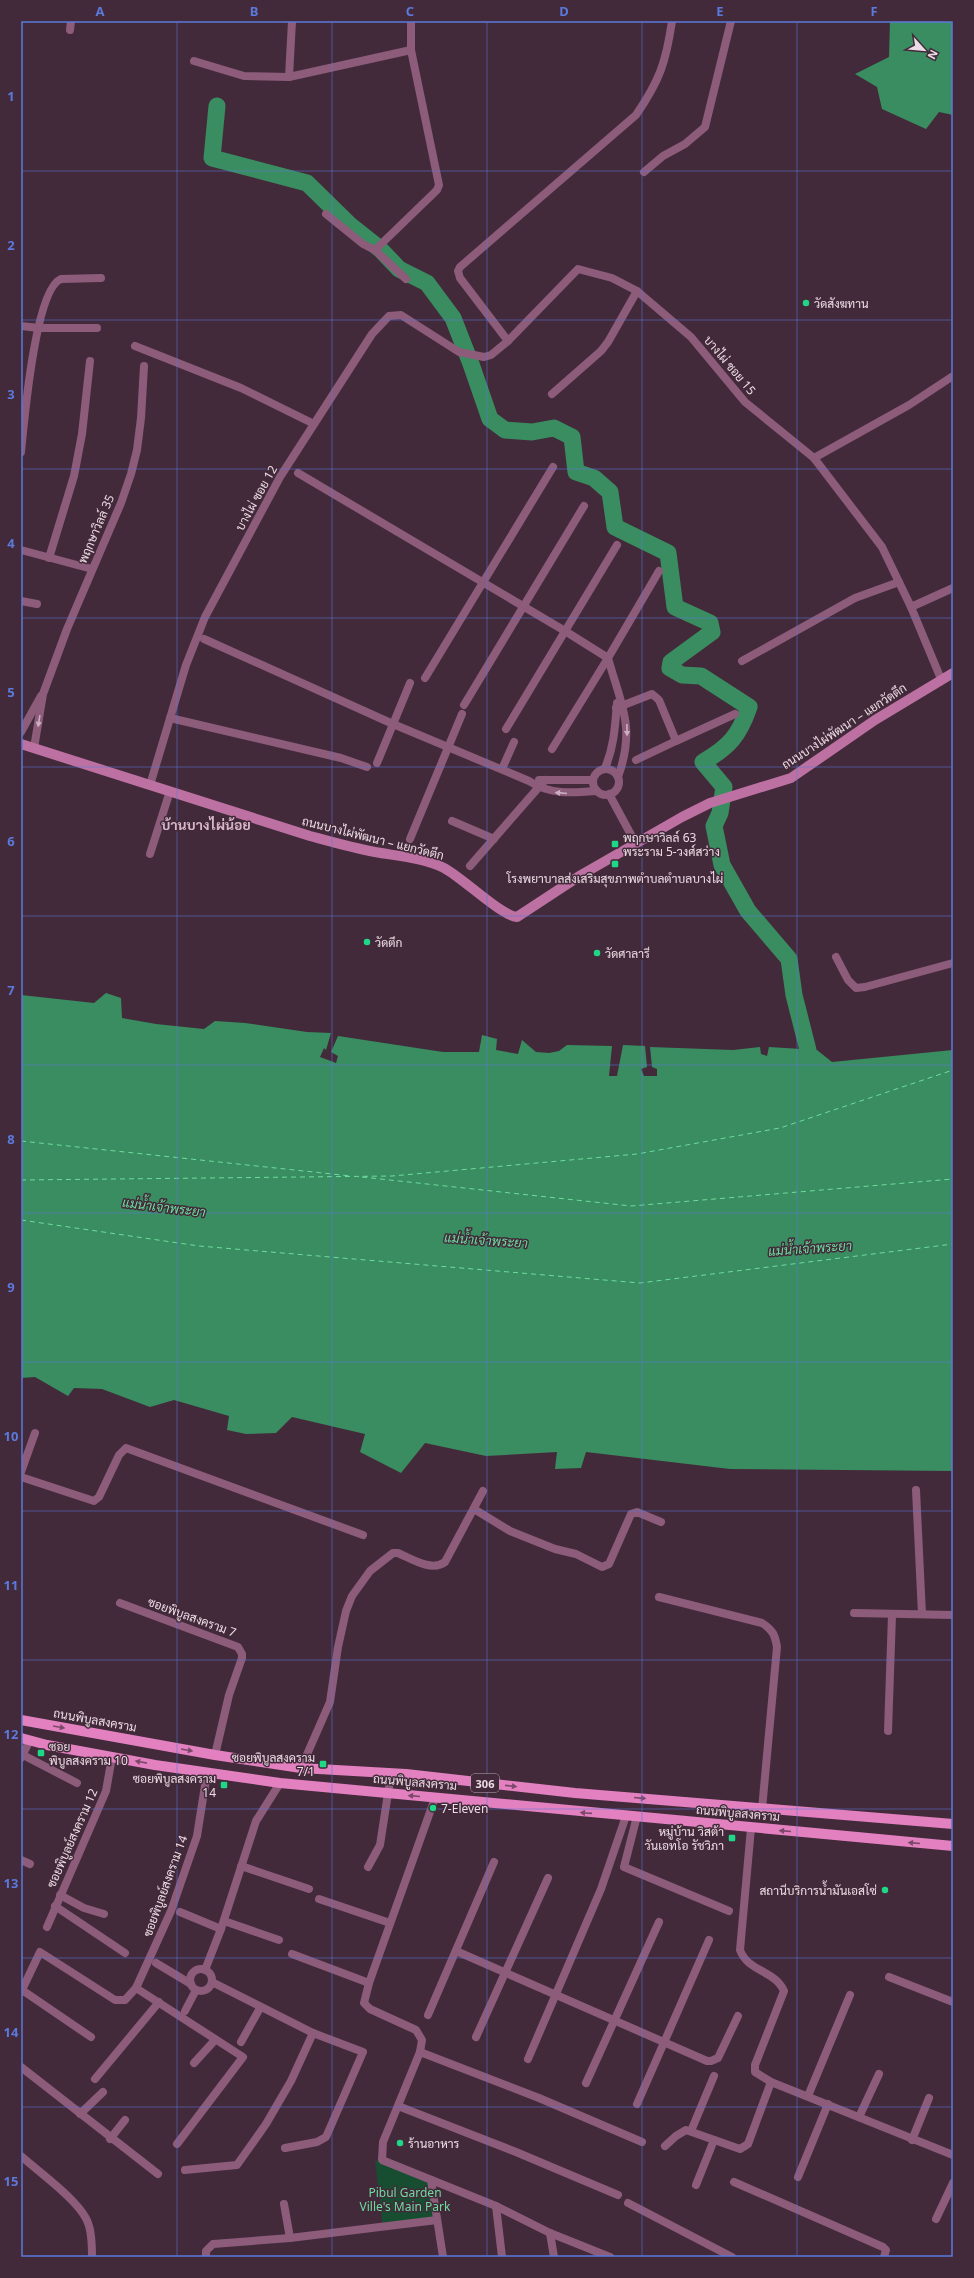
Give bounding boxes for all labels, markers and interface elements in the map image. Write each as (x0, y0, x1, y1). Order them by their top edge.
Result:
text: A (96, 2, 105, 20)
text: B (250, 2, 258, 20)
text: C (406, 2, 414, 20)
text: D (559, 2, 569, 20)
text: E (716, 2, 724, 20)
text: F (870, 2, 878, 20)
north arrow (904, 30, 944, 70)
text: N (925, 47, 942, 62)
text: 1 (7, 87, 15, 105)
text: 2 (7, 236, 15, 254)
place label: วัดสังฆทาน (814, 295, 869, 312)
marker: วัดสังฆทาน (801, 298, 811, 308)
street label: บางไผ่ ซอย 15 (700, 332, 760, 398)
text: 3 (7, 385, 15, 403)
street label: บางไผ่ ซอย 12 (231, 462, 281, 534)
street label: พฤกษาวิลล์ 35 (74, 492, 118, 566)
text: 4 (7, 534, 15, 552)
street label: ถนนบางไผ่พัฒนา – แยกวัดตึก (778, 679, 910, 773)
text: 5 (7, 683, 15, 701)
one-way arrow (35, 715, 41, 727)
one-way arrow (624, 724, 630, 737)
one-way arrow (555, 789, 567, 796)
street label: ถนนบางไผ่พัฒนา – แยกวัดตึก (300, 812, 446, 864)
district label: บ้านบางไผ่น้อย (161, 815, 251, 834)
place label: พฤกษาวิลล์ 63 พระราม 5-วงศ์สว่าง (623, 829, 720, 860)
text: 6 (7, 832, 15, 850)
marker: พฤกษาวิลล์ 63 พระราม 5-วงศ์สว่าง (610, 839, 620, 849)
marker: โรงพยาบาลส่งเสริมสุขภาพตำบลตำบลบางไผ่ (610, 859, 620, 869)
place label: โรงพยาบาลส่งเสริมสุขภาพตำบลตำบลบางไผ่ (506, 870, 723, 888)
place label: วัดตึก (375, 934, 403, 951)
marker: วัดตึก (362, 937, 372, 947)
place label: วัดศาลารี (605, 945, 650, 962)
marker: วัดศาลารี (592, 948, 602, 958)
text: 7 (7, 981, 15, 999)
text: 8 (7, 1130, 15, 1148)
water label: แม่น้ำเจ้าพระยา (121, 1190, 207, 1221)
water label: แม่น้ำเจ้าพระยา (443, 1225, 529, 1252)
water label: แม่น้ำเจ้าพระยา (767, 1233, 853, 1260)
text: 9 (7, 1278, 15, 1296)
text: 10 (4, 1427, 18, 1445)
text: 11 (4, 1576, 18, 1594)
street label: ซอยพิบูลสงคราม 7 (145, 1593, 239, 1641)
street label: ถนนพิบูลสงคราม (52, 1704, 138, 1736)
one-way arrow (53, 1724, 65, 1730)
text: 12 (4, 1725, 18, 1743)
place label: ซอย พิบูลสงคราม 10 (49, 1738, 128, 1769)
marker: ซอย พิบูลสงคราม 10 (36, 1748, 46, 1758)
one-way arrow (181, 1748, 193, 1754)
place label: ซอยพิบูลสงคราม 7/1 (232, 1749, 315, 1780)
one-way arrow (135, 1759, 147, 1765)
marker: ซอยพิบูลสงคราม 7/1 (318, 1759, 328, 1769)
place label: ซอยพิบูลสงคราม 14 (133, 1770, 216, 1801)
street label: ถนนพิบูลสงคราม (372, 1770, 458, 1794)
road number: 306 (471, 1774, 499, 1792)
marker: ซอยพิบูลสงคราม 14 (219, 1780, 229, 1790)
one-way arrow (505, 1782, 517, 1789)
street label: ซอยพิบูลย์สงคราม 12 (42, 1786, 102, 1890)
one-way arrow (408, 1793, 420, 1799)
one-way arrow (634, 1795, 646, 1802)
place label: 7-Eleven (441, 1800, 488, 1817)
street label: ถนนพิบูลสงคราม (695, 1801, 781, 1825)
marker: 7-Eleven (428, 1803, 438, 1813)
one-way arrow (580, 1809, 592, 1816)
place label: หมู่บ้าน วิสต้า วันเอทโอ รัชวิภา (644, 1823, 724, 1854)
one-way arrow (779, 1828, 791, 1834)
street label: ซอยพิบูลย์สงคราม 14 (139, 1833, 191, 1939)
marker: หมู่บ้าน วิสต้า วันเอทโอ รัชวิภา (727, 1833, 737, 1843)
one-way arrow (908, 1840, 920, 1846)
text: 13 (4, 1874, 18, 1892)
place label: สถานีบริการน้ำมันเอสโซ่ (759, 1880, 877, 1899)
marker: สถานีบริการน้ำมันเอสโซ่ (880, 1885, 890, 1895)
text: 14 (4, 2023, 19, 2041)
place label: ร้านอาหาร (408, 2135, 460, 2152)
marker: ร้านอาหาร (395, 2138, 405, 2148)
text: 15 (4, 2172, 18, 2190)
park label: Pibul Garden Ville's Main Park (360, 2184, 451, 2215)

